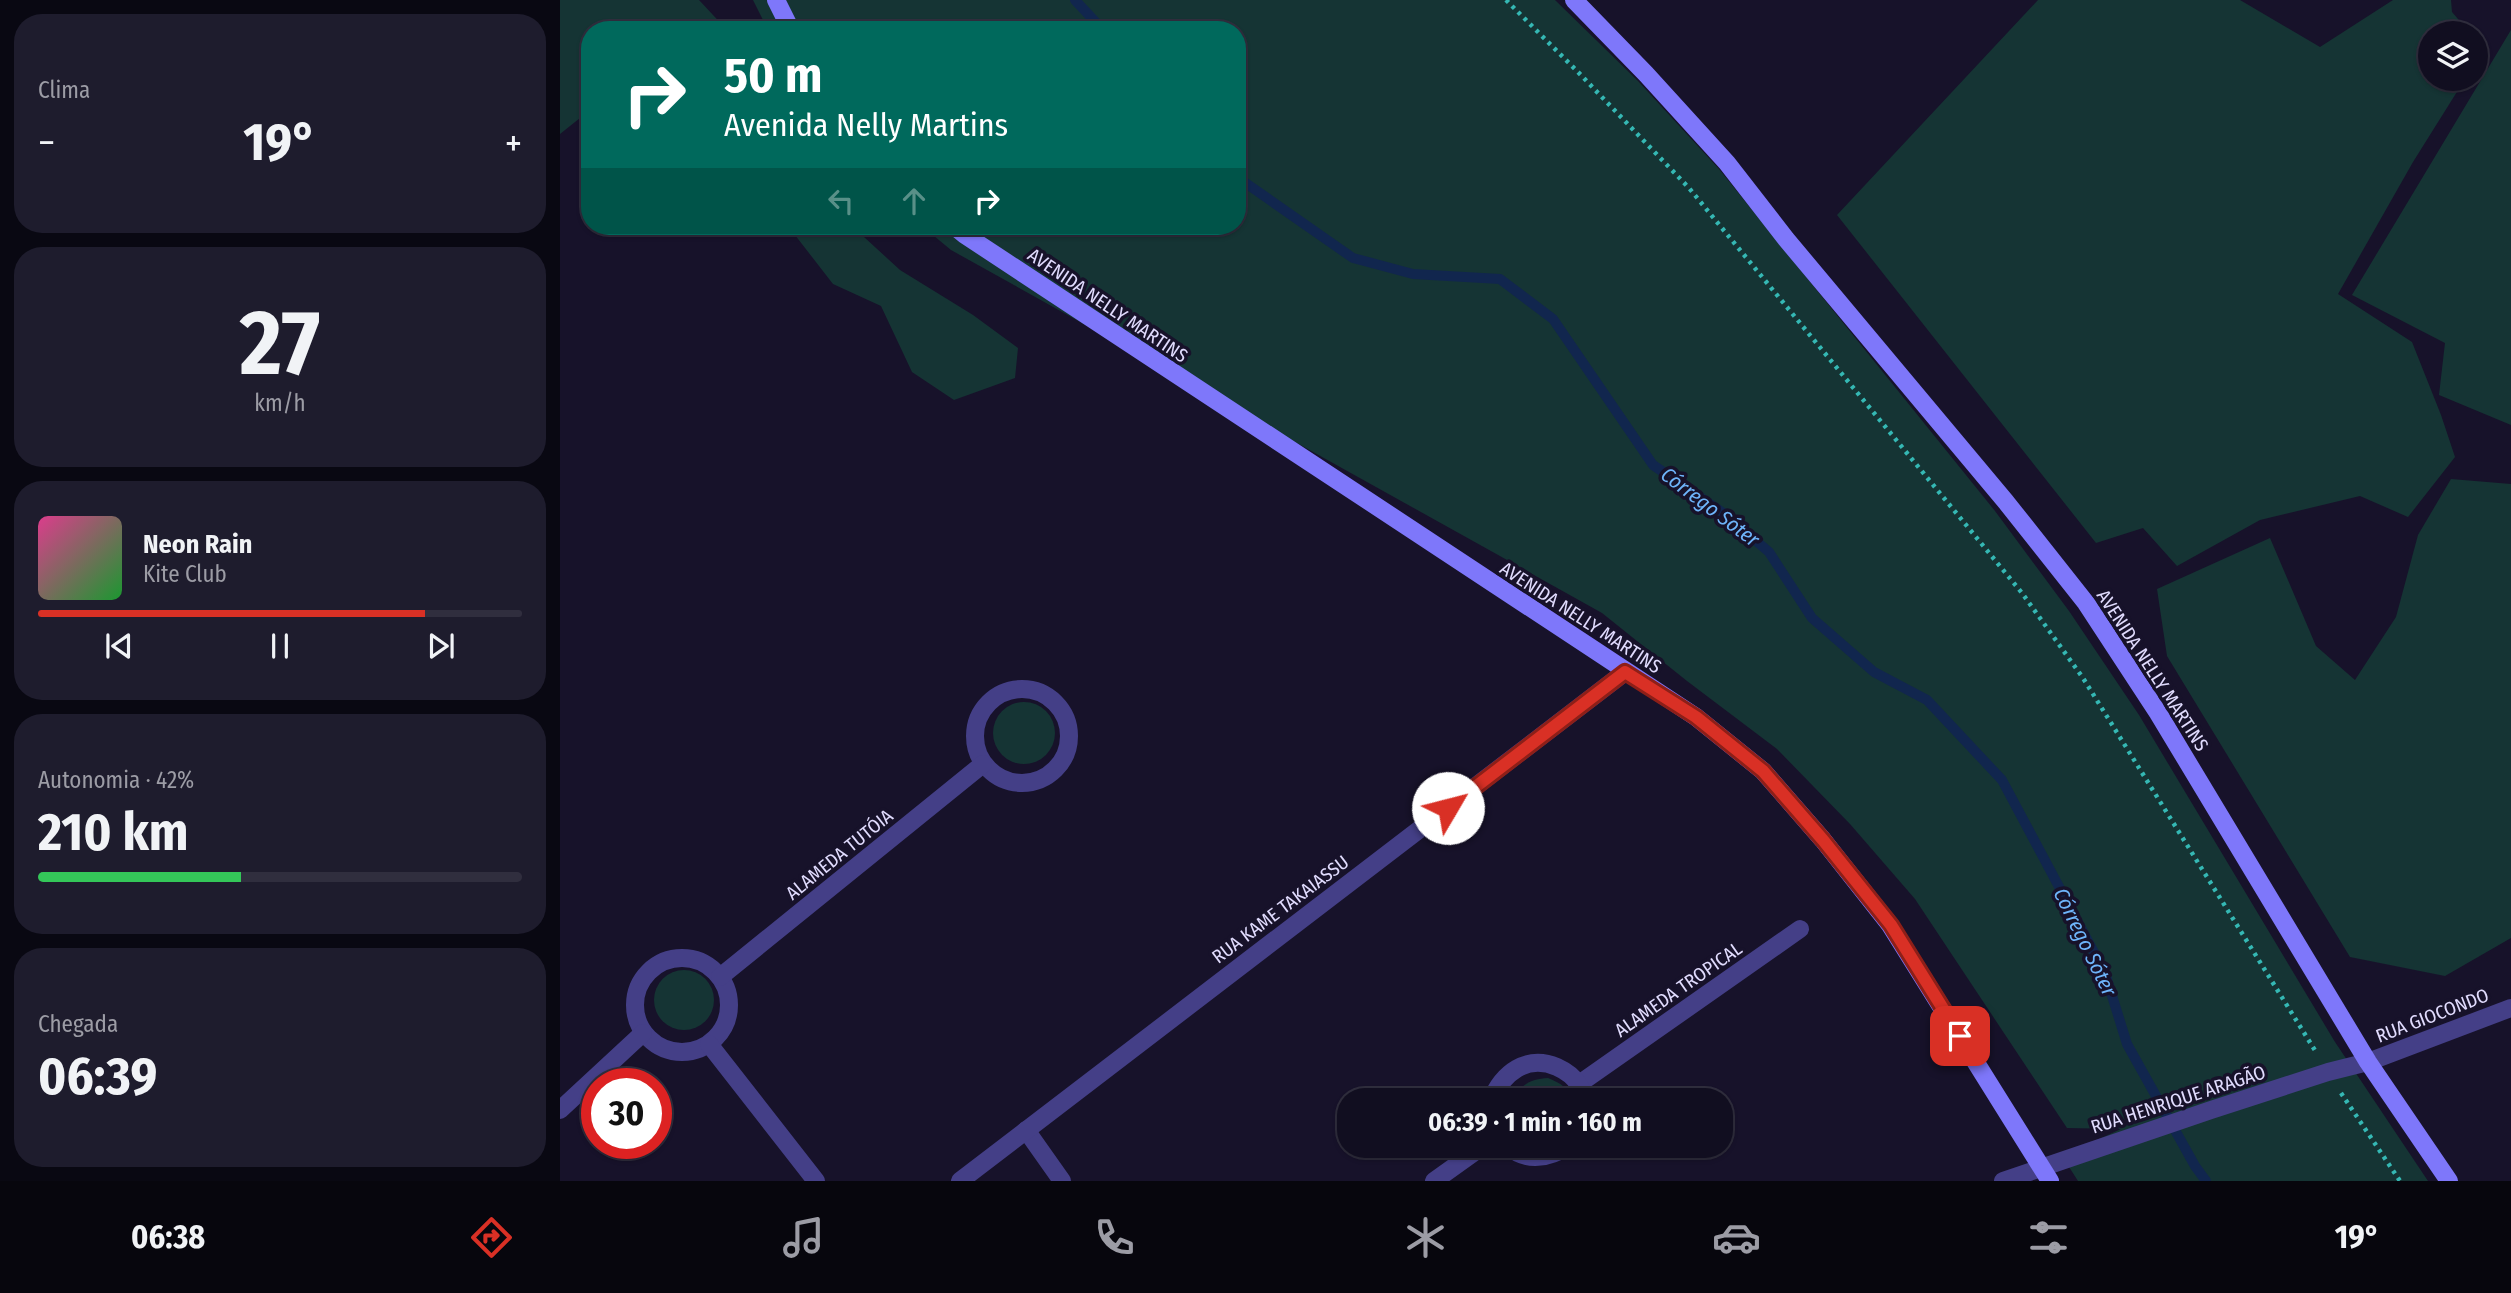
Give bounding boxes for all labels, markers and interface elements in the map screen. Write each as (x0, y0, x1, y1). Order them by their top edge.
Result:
map controls (2418, 21, 2488, 91)
button: layers (2418, 21, 2488, 91)
text: 50 m (724, 46, 822, 105)
icon: right (609, 49, 700, 140)
text: Clima (38, 76, 90, 104)
text: Avenida Nelly Martins (724, 106, 1008, 144)
text: 19° (243, 111, 317, 174)
text: − (38, 120, 55, 166)
text: + (505, 120, 522, 166)
icon: left (822, 182, 860, 220)
icon: ahead (895, 182, 933, 220)
icon: right (968, 182, 1006, 220)
street label: AVENIDA NELLY MARTINS (1023, 243, 1192, 367)
text: 27 (240, 289, 320, 398)
text: km/h (254, 389, 306, 417)
water label: Córrego Sóter (1656, 461, 1765, 553)
text: Neon Rain (143, 529, 252, 560)
street label: AVENIDA NELLY MARTINS (1496, 557, 1666, 678)
text: Kite Club (143, 560, 227, 588)
street label: AVENIDA NELLY MARTINS (2092, 585, 2213, 755)
icon: previous (100, 627, 138, 665)
icon: pause (261, 627, 299, 665)
icon: next (422, 627, 460, 665)
text: Autonomia · 42% (38, 766, 194, 794)
position arrow (1411, 771, 1485, 845)
text: 210 km (38, 801, 189, 864)
street label: ALAMEDA TUTÓIA (781, 804, 898, 905)
street label: RUA KAME TAKAIASSU (1207, 850, 1353, 968)
water label: Córrego Sóter (2048, 884, 2123, 1001)
street label: ALAMEDA TROPICAL (1610, 937, 1747, 1042)
street label: RUA GIOCONDO (2372, 983, 2492, 1048)
pin (1930, 1006, 1990, 1066)
text: Chegada (38, 1010, 118, 1038)
icon: arrive (1941, 1017, 1979, 1055)
text: 06:39 (38, 1045, 157, 1108)
street label: RUA HENRIQUE ARAGÃO (2088, 1060, 2268, 1139)
speed limit sign: 30 (581, 1068, 672, 1159)
text: 06:39 · 1 min · 160 m (1428, 1107, 1642, 1138)
icon: directions (467, 1213, 516, 1262)
icon: music (779, 1213, 828, 1262)
icon: phone (1090, 1213, 1139, 1262)
icon: climate (1401, 1213, 1450, 1262)
icon: car (1712, 1213, 1761, 1262)
icon: filters (2024, 1213, 2073, 1262)
text: 06:38 (131, 1218, 205, 1256)
text: 19° (2335, 1218, 2380, 1256)

